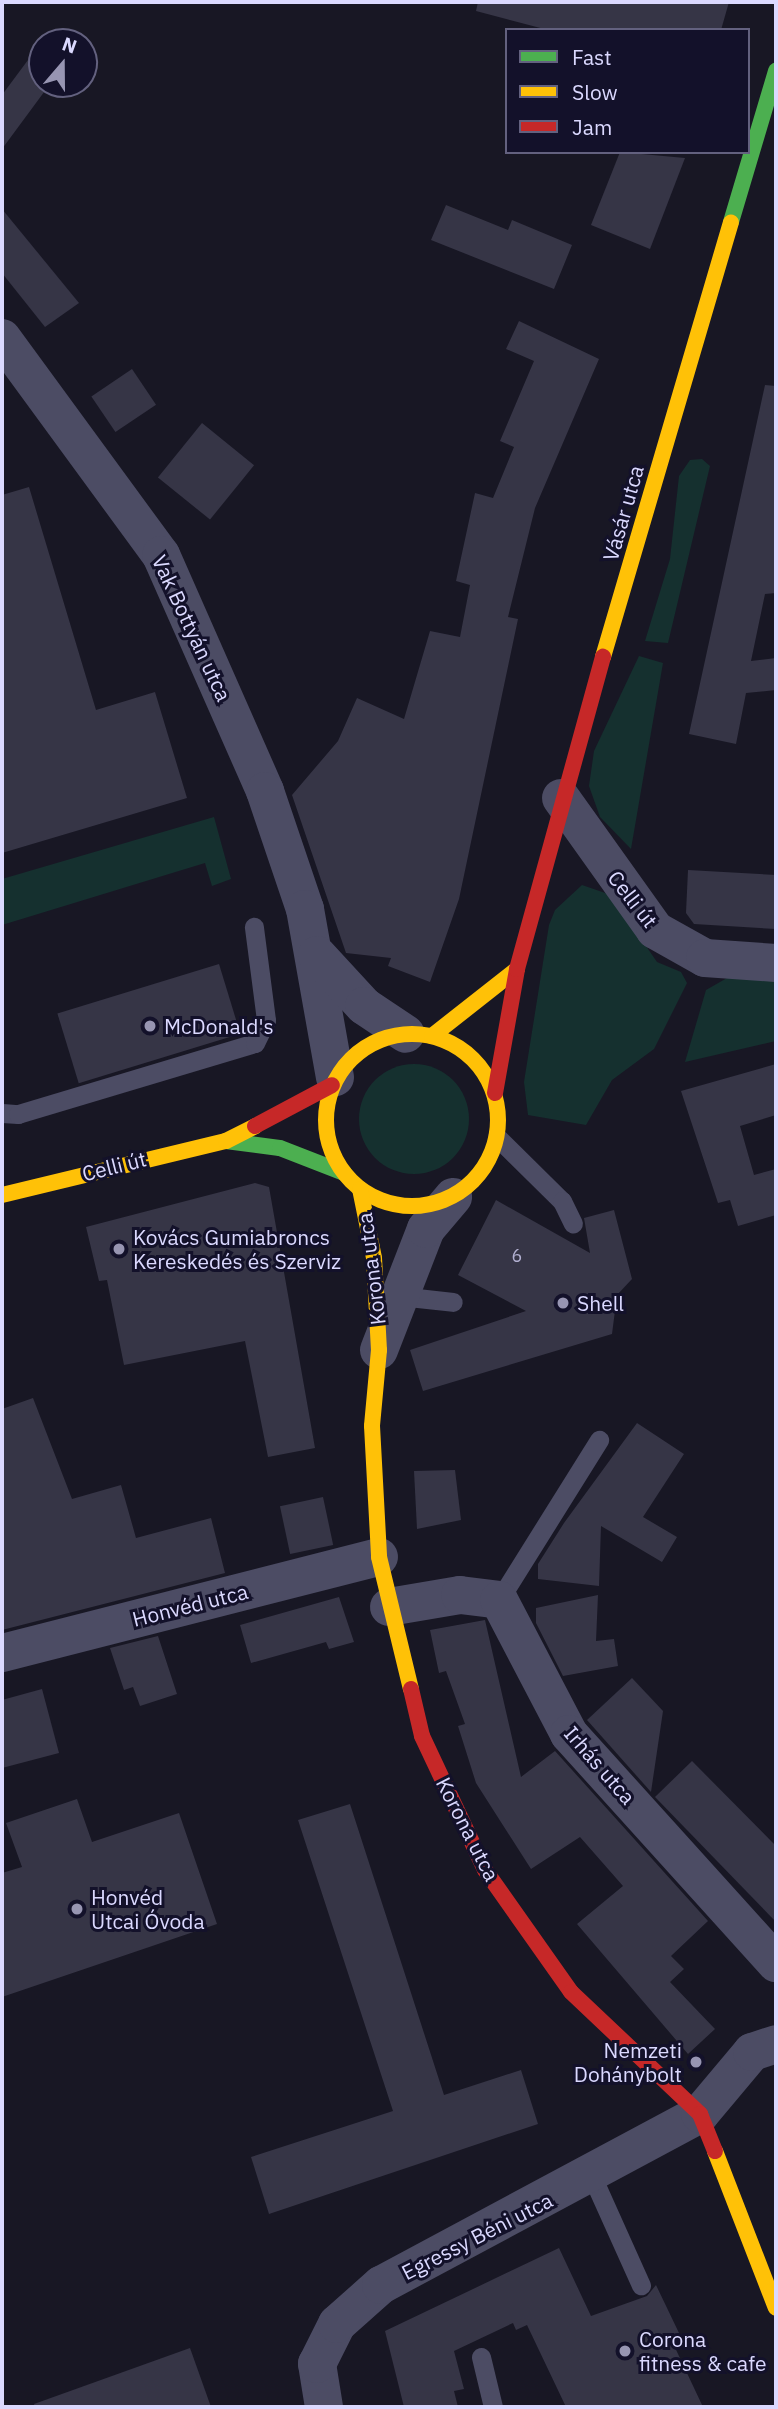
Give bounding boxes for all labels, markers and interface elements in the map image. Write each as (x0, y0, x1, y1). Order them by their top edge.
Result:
north arrow (28, 28, 98, 98)
legend (505, 28, 750, 154)
text: N (59, 32, 80, 59)
text: Fast (572, 43, 612, 71)
text: Slow (572, 78, 618, 106)
text: Jam (572, 113, 612, 141)
street label: Vásár utca (597, 462, 649, 564)
street label: Vak Bottyán utca (147, 551, 237, 705)
street label: Celli út (603, 865, 663, 933)
place label: McDonald's (164, 1013, 274, 1039)
marker: McDonald's (142, 1018, 158, 1034)
street label: Celli út (79, 1146, 149, 1186)
street label: Korona utca (352, 1211, 390, 1327)
place label: Kovács Gumiabroncs Kereskedés és Szerviz (133, 1224, 341, 1274)
marker: Kovács Gumiabroncs Kereskedés és Szerviz (111, 1241, 127, 1257)
house number: 6 (512, 1245, 522, 1267)
place label: Shell (577, 1290, 624, 1316)
marker: Shell (555, 1295, 571, 1311)
street label: Honvéd utca (130, 1578, 250, 1632)
street label: Irhás utca (559, 1721, 641, 1809)
street label: Korona utca (431, 1773, 505, 1885)
place label: Honvéd Utcai Óvoda (91, 1884, 205, 1934)
marker: Honvéd Utcai Óvoda (69, 1901, 85, 1917)
place label: Nemzeti Dohánybolt (574, 2037, 682, 2087)
marker: Nemzeti Dohánybolt (688, 2054, 704, 2070)
street label: Egressy Béni utca (397, 2187, 557, 2285)
place label: Corona fitness & cafe (639, 2326, 767, 2376)
marker: Corona fitness & cafe (617, 2343, 633, 2359)

